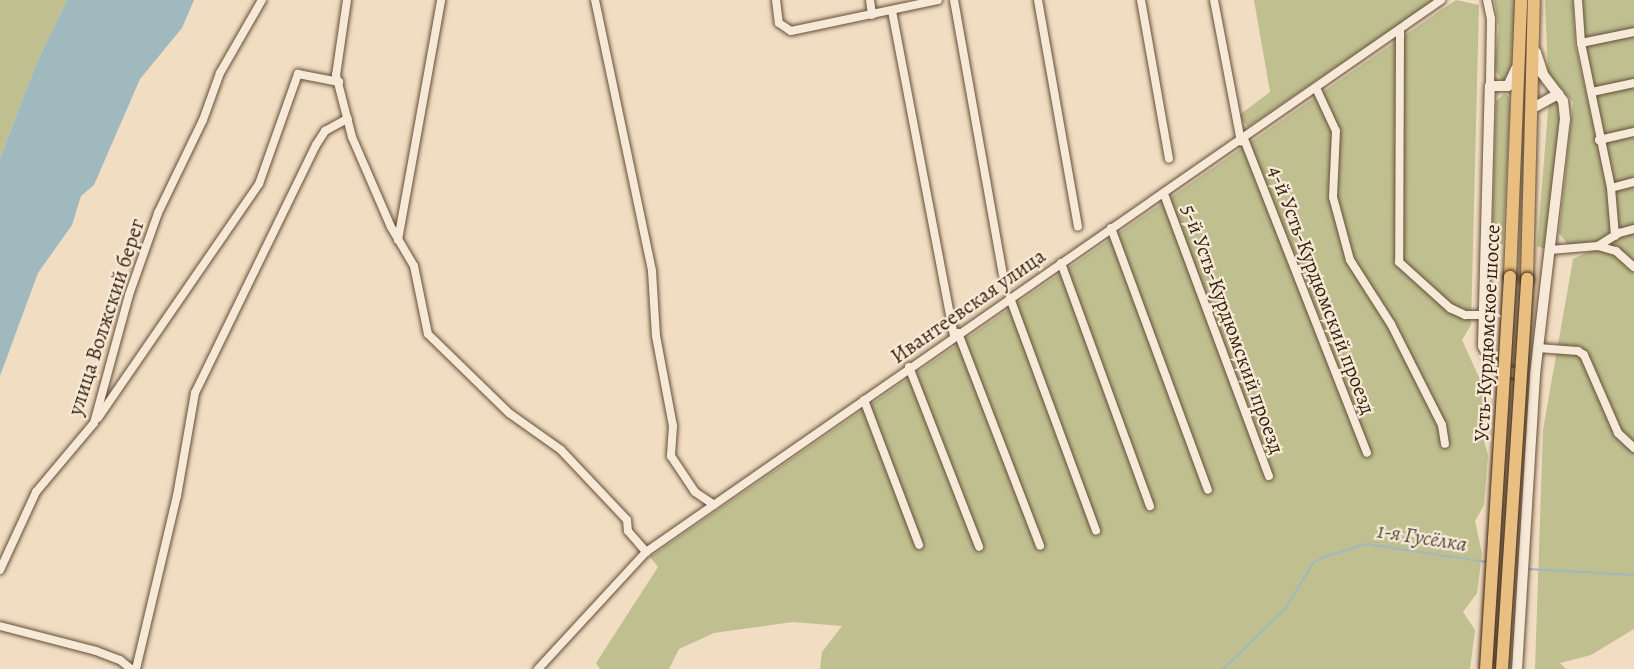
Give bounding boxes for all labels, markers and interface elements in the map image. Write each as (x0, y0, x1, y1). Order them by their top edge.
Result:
street label: 4-й Усть-Курдюмский проезд (1263, 162, 1381, 418)
street label: 5-й Усть-Курдюмский проезд (1176, 201, 1290, 457)
street label: улица Волжский берег (62, 215, 150, 419)
street label: Усть-Курдюмское шоссе (1469, 224, 1505, 442)
street label: Ивантеевская улица (886, 243, 1050, 369)
water label: 1-я Гусёлка (1375, 518, 1469, 558)

